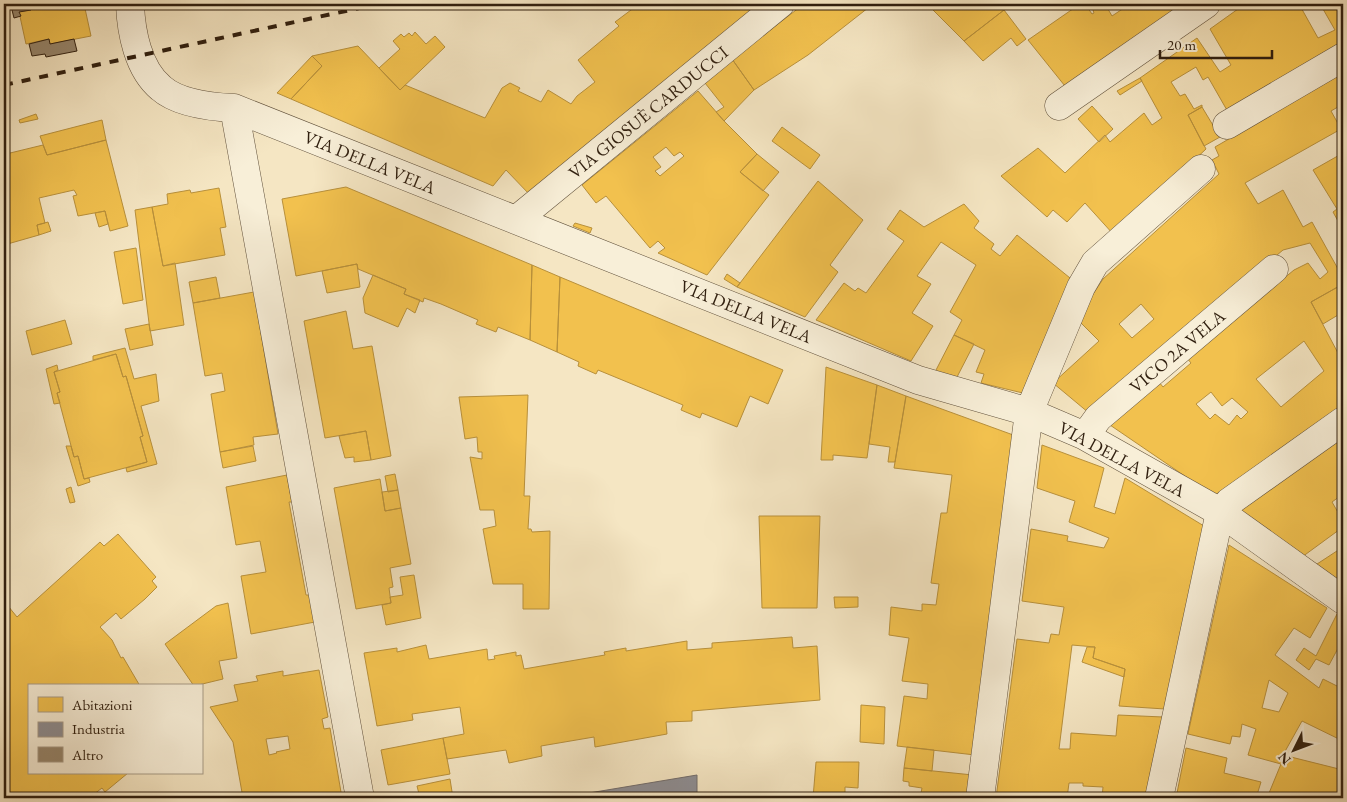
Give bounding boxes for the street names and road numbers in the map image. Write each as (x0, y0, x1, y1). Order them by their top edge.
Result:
street label: VIA GIOSUÈ CARDUCCI (563, 40, 733, 184)
street label: VIA DELLA VELA (301, 125, 440, 199)
street label: VIA DELLA VELA (677, 274, 816, 348)
street label: VICO 2A VELA (1124, 304, 1230, 398)
street label: VIA DELLA VELA (1055, 416, 1190, 502)

